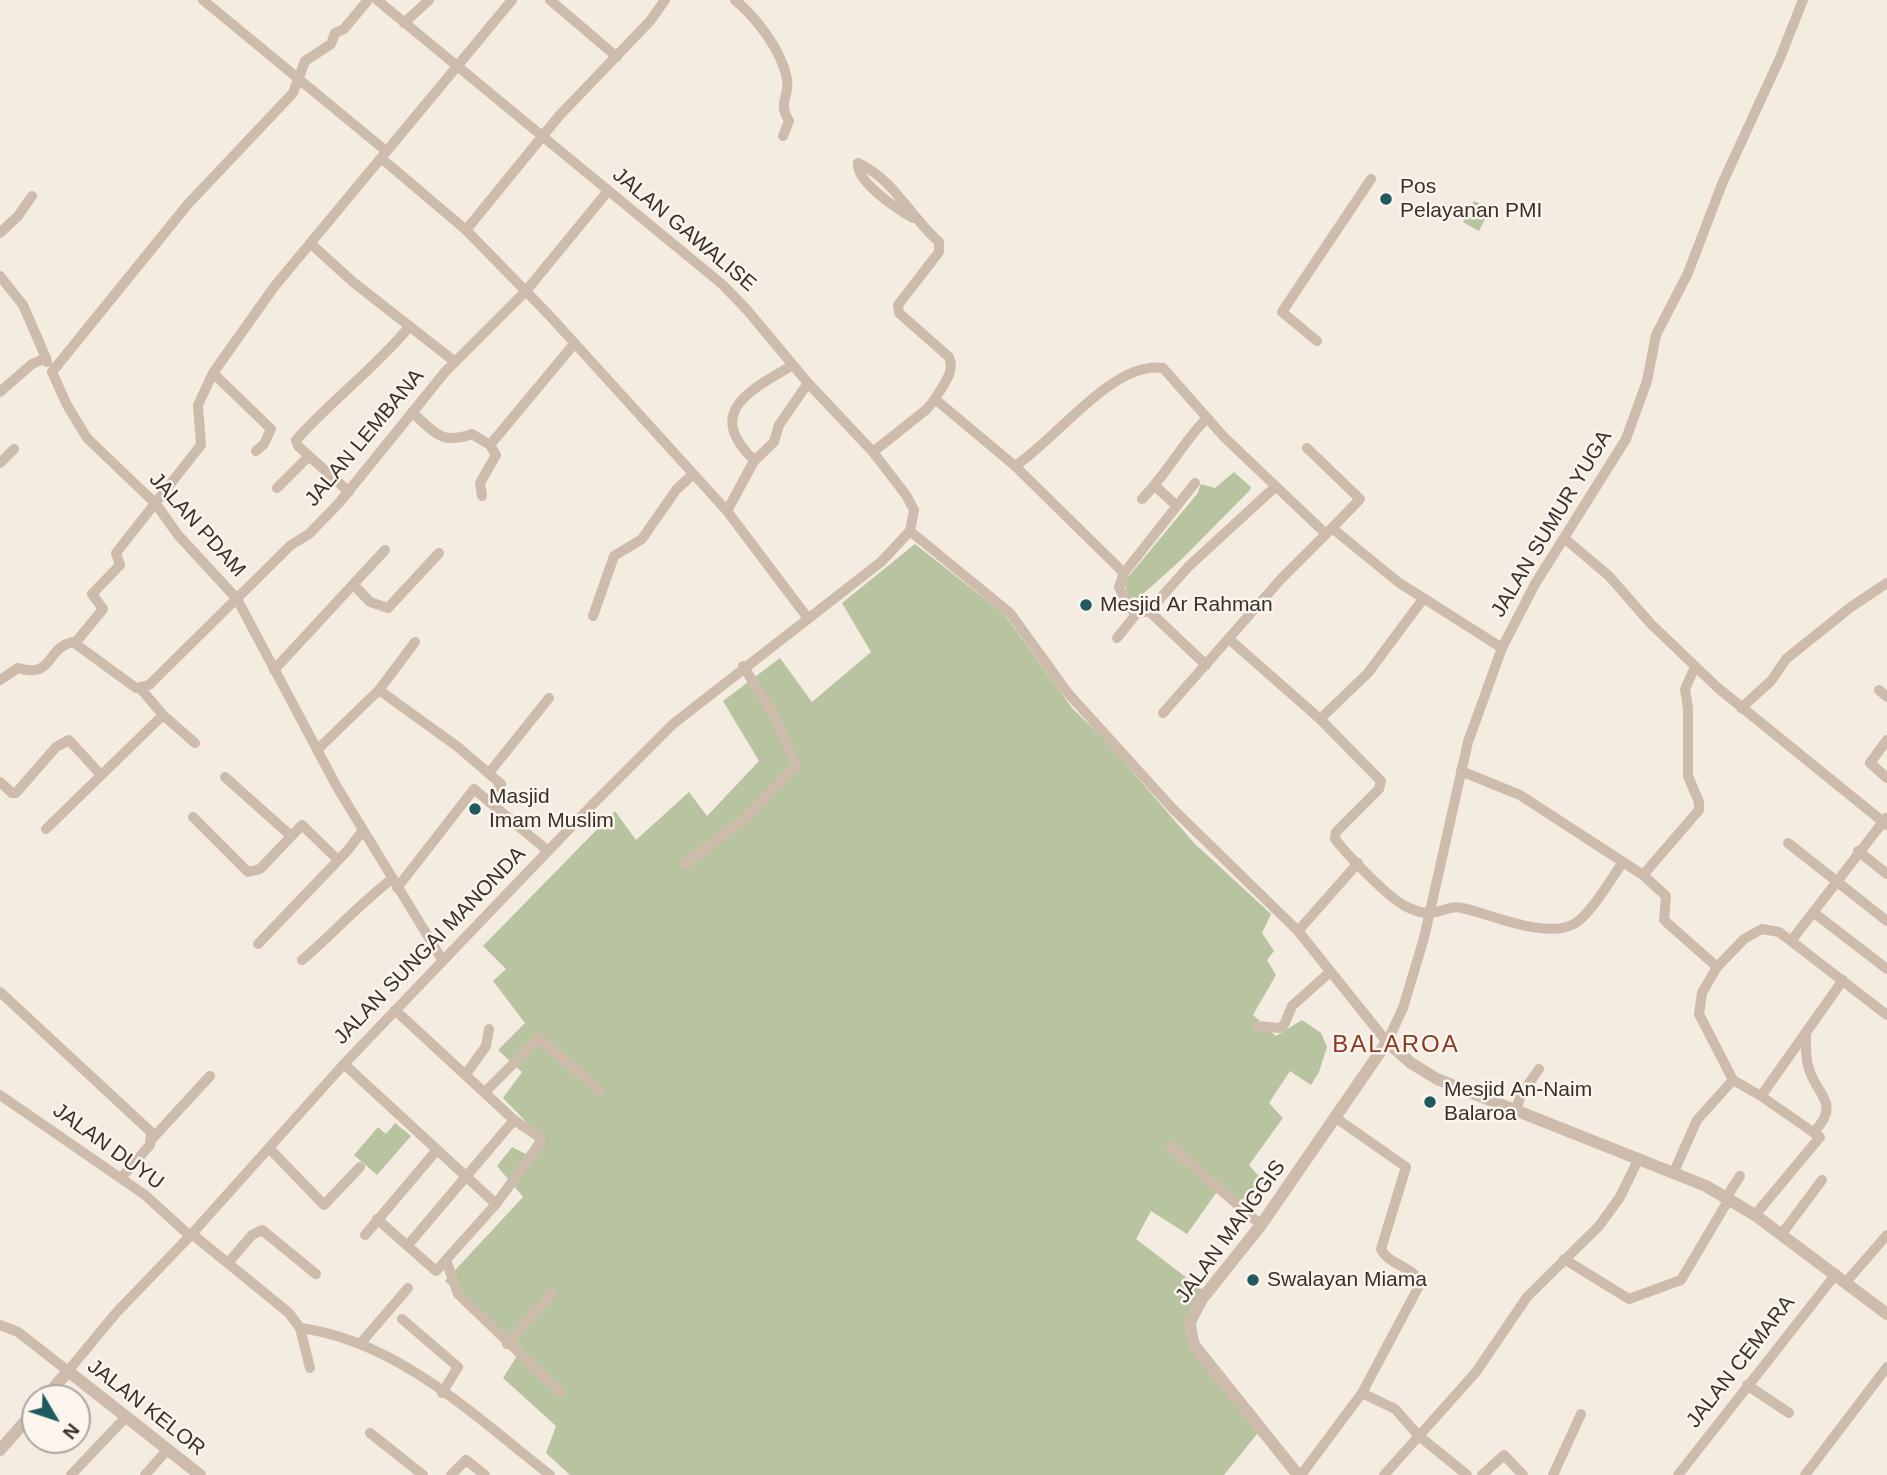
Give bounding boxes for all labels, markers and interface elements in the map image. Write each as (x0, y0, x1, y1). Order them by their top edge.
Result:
street label: JALAN GAWALISE (607, 163, 761, 297)
place label: Pos Pelayanan PMI (1400, 174, 1542, 224)
marker: Pos Pelayanan PMI (1378, 191, 1394, 207)
street label: JALAN LEMBANA (300, 364, 430, 512)
street label: JALAN SUMUR YUGA (1486, 426, 1618, 622)
street label: JALAN PDAM (144, 468, 250, 582)
place label: Mesjid Ar Rahman (1100, 592, 1273, 618)
marker: Mesjid Ar Rahman (1078, 597, 1094, 613)
place label: Masjid Imam Muslim (489, 784, 614, 834)
marker: Masjid Imam Muslim (467, 801, 483, 817)
street label: JALAN SUNGAI MANONDA (329, 842, 531, 1050)
district label: BALAROA (1333, 1031, 1459, 1059)
place label: Mesjid An-Naim Balaroa (1444, 1077, 1592, 1127)
marker: Mesjid An-Naim Balaroa (1422, 1094, 1438, 1110)
street label: JALAN DUYU (48, 1098, 168, 1196)
street label: JALAN MANGGIS (1171, 1156, 1291, 1308)
place label: Swalayan Miama (1267, 1267, 1427, 1293)
marker: Swalayan Miama (1245, 1272, 1261, 1288)
street label: JALAN CEMARA (1681, 1291, 1801, 1433)
street label: JALAN KELOR (82, 1354, 210, 1462)
north arrow (21, 1384, 91, 1454)
text: N (59, 1419, 84, 1443)

